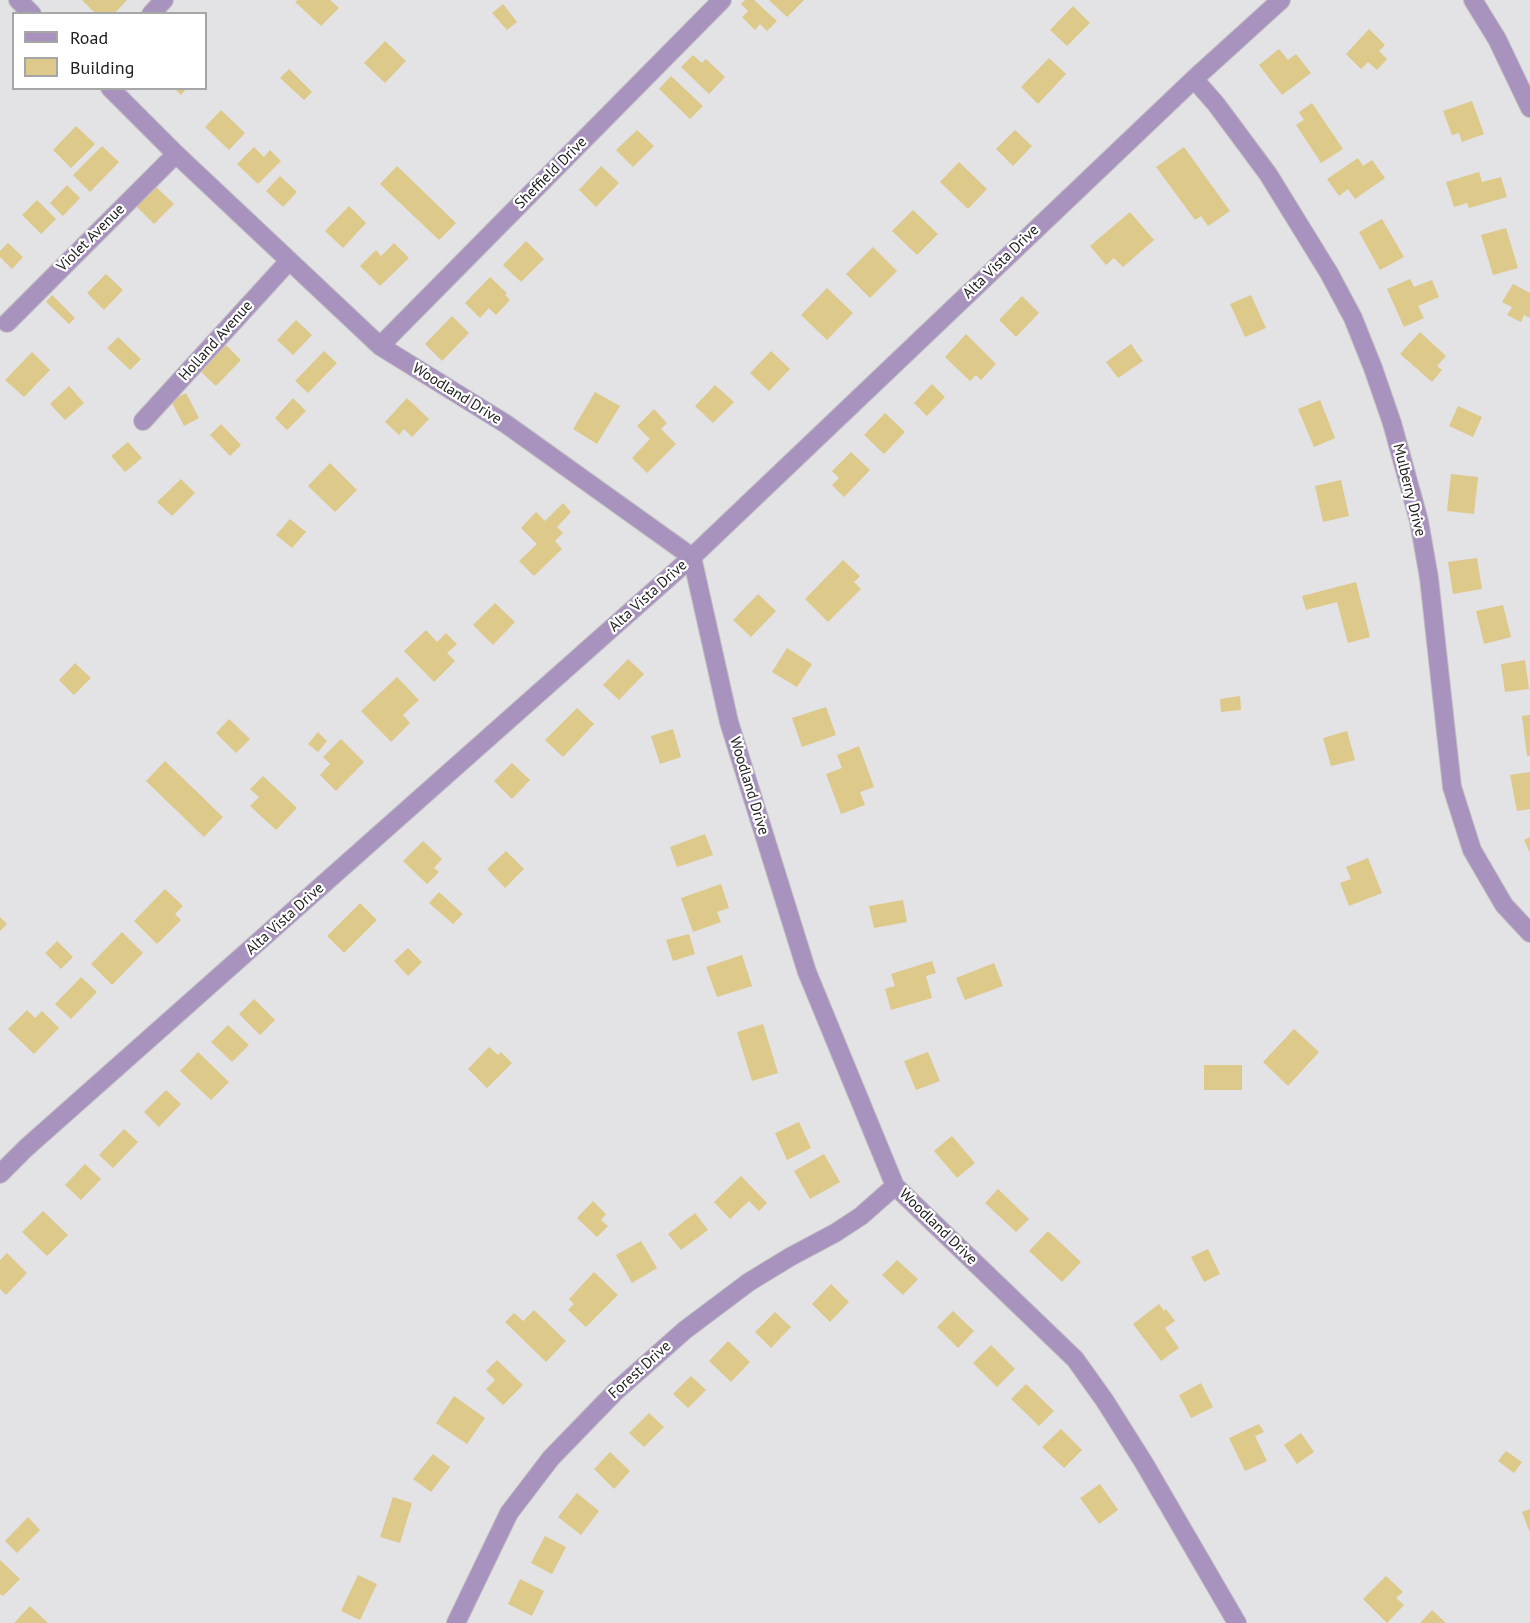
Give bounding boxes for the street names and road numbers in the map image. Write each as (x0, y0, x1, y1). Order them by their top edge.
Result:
street label: Sheffield Drive (511, 133, 591, 213)
street label: Violet Avenue (53, 200, 129, 276)
street label: Alta Vista Drive (959, 221, 1043, 303)
street label: Holland Avenue (175, 297, 257, 385)
street label: Woodland Drive (409, 359, 505, 429)
street label: Mulberry Drive (1389, 442, 1429, 538)
street label: Alta Vista Drive (605, 556, 691, 636)
street label: Woodland Drive (726, 735, 772, 837)
street label: Alta Vista Drive (242, 879, 328, 959)
street label: Woodland Drive (895, 1185, 981, 1269)
street label: Forest Drive (605, 1337, 675, 1403)

